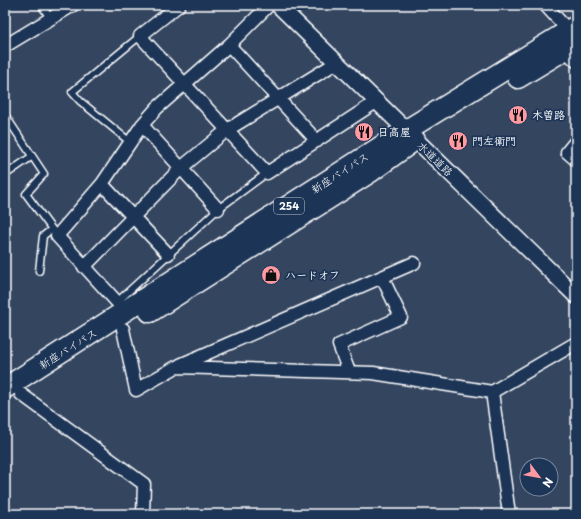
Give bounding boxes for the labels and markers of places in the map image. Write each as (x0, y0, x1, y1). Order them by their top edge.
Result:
restaurant icon: 木曽路 (507, 104, 529, 126)
place label: 木曽路 (532, 106, 565, 123)
restaurant icon: 日高屋 (353, 121, 375, 143)
place label: 日高屋 (378, 123, 411, 140)
restaurant icon: 門左衛門 (447, 130, 469, 152)
place label: 門左衛門 (472, 132, 516, 149)
shop icon: ハードオフ (260, 264, 282, 286)
place label: ハードオフ (285, 266, 340, 283)

